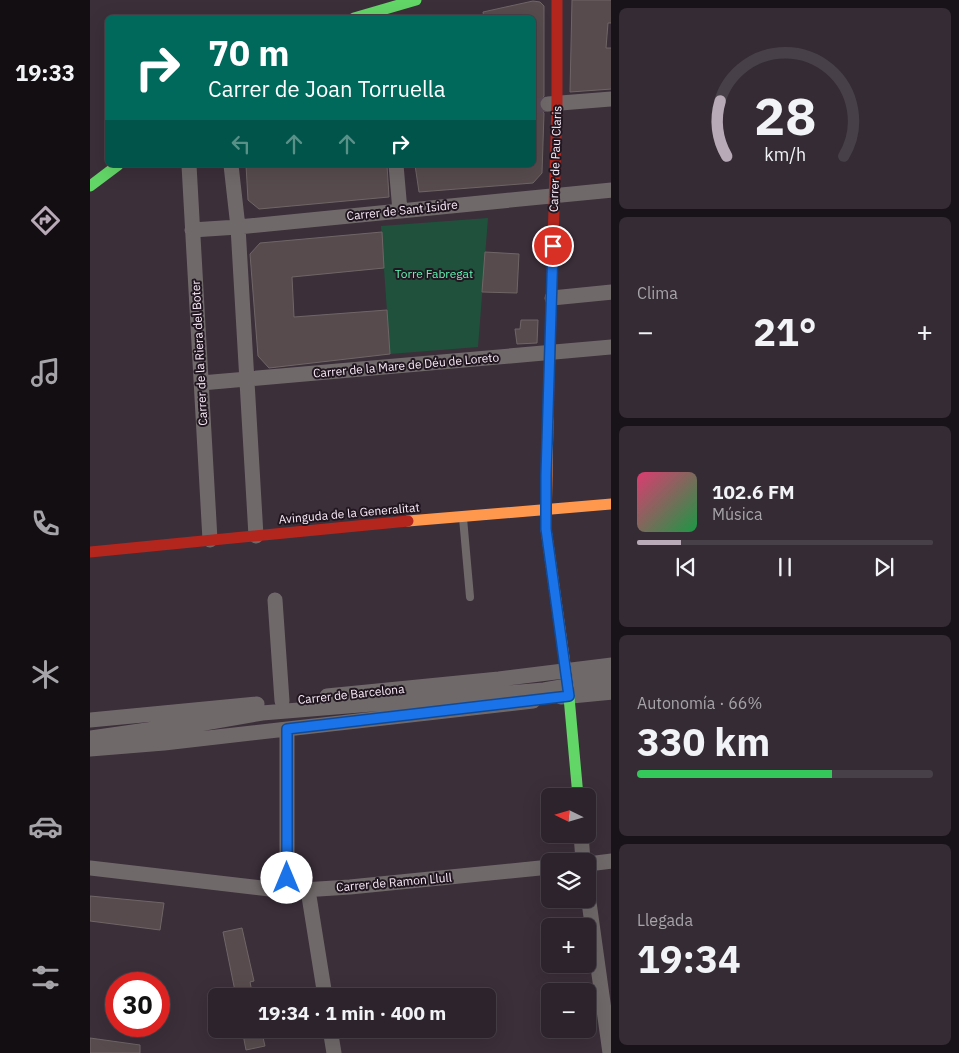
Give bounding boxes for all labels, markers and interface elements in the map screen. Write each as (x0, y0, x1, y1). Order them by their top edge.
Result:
text: 70 m (208, 30, 290, 76)
icon: right (125, 35, 190, 100)
text: 19:33 (15, 58, 75, 87)
text: Carrer de Joan Torruella (208, 74, 446, 103)
text: 28 (754, 82, 816, 149)
street label: Carrer de Pau Claris (546, 105, 564, 212)
icon: left (227, 130, 255, 158)
icon: ahead (280, 130, 308, 158)
icon: ahead (333, 130, 361, 158)
icon: right (386, 130, 414, 158)
text: km/h (764, 143, 806, 166)
street label: Carrer de Sant Isidre (346, 197, 459, 223)
icon: directions (28, 203, 63, 238)
pin (532, 225, 574, 267)
icon: arrive (539, 232, 567, 260)
park label: Torre Fabregat (395, 266, 473, 281)
street label: Carrer de la Riera del Boter (188, 279, 210, 426)
text: Clima (637, 283, 678, 303)
text: 21° (753, 307, 817, 356)
text: − (637, 313, 654, 350)
text: + (916, 313, 933, 350)
street label: Carrer de la Mare de Déu de Loreto (312, 349, 500, 381)
icon: music (28, 355, 63, 390)
text: 102.6 FM (712, 480, 795, 504)
street label: Avinguda de la Generalitat (278, 499, 420, 527)
text: Música (712, 504, 762, 524)
icon: phone (28, 506, 63, 541)
icon: previous (672, 553, 700, 581)
icon: pause (771, 553, 799, 581)
icon: next (870, 553, 898, 581)
icon: climate (28, 657, 63, 692)
street label: Carrer de Barcelona (297, 681, 406, 707)
text: Autonomía · 66% (637, 693, 762, 713)
text: 330 km (637, 717, 770, 766)
north arrow (541, 788, 596, 842)
map controls (541, 788, 596, 1038)
icon: car (28, 809, 63, 844)
position arrow (260, 851, 312, 903)
button: layers (541, 853, 596, 908)
street label: Carrer de Ramon Llull (335, 869, 453, 895)
text: Llegada (637, 910, 693, 930)
button: + (541, 918, 596, 973)
text: 19:34 (637, 934, 741, 983)
icon: filters (28, 960, 63, 995)
speed limit sign: 30 (105, 972, 170, 1037)
button: − (541, 983, 596, 1038)
text: 19:34 · 1 min · 400 m (258, 1001, 446, 1025)

